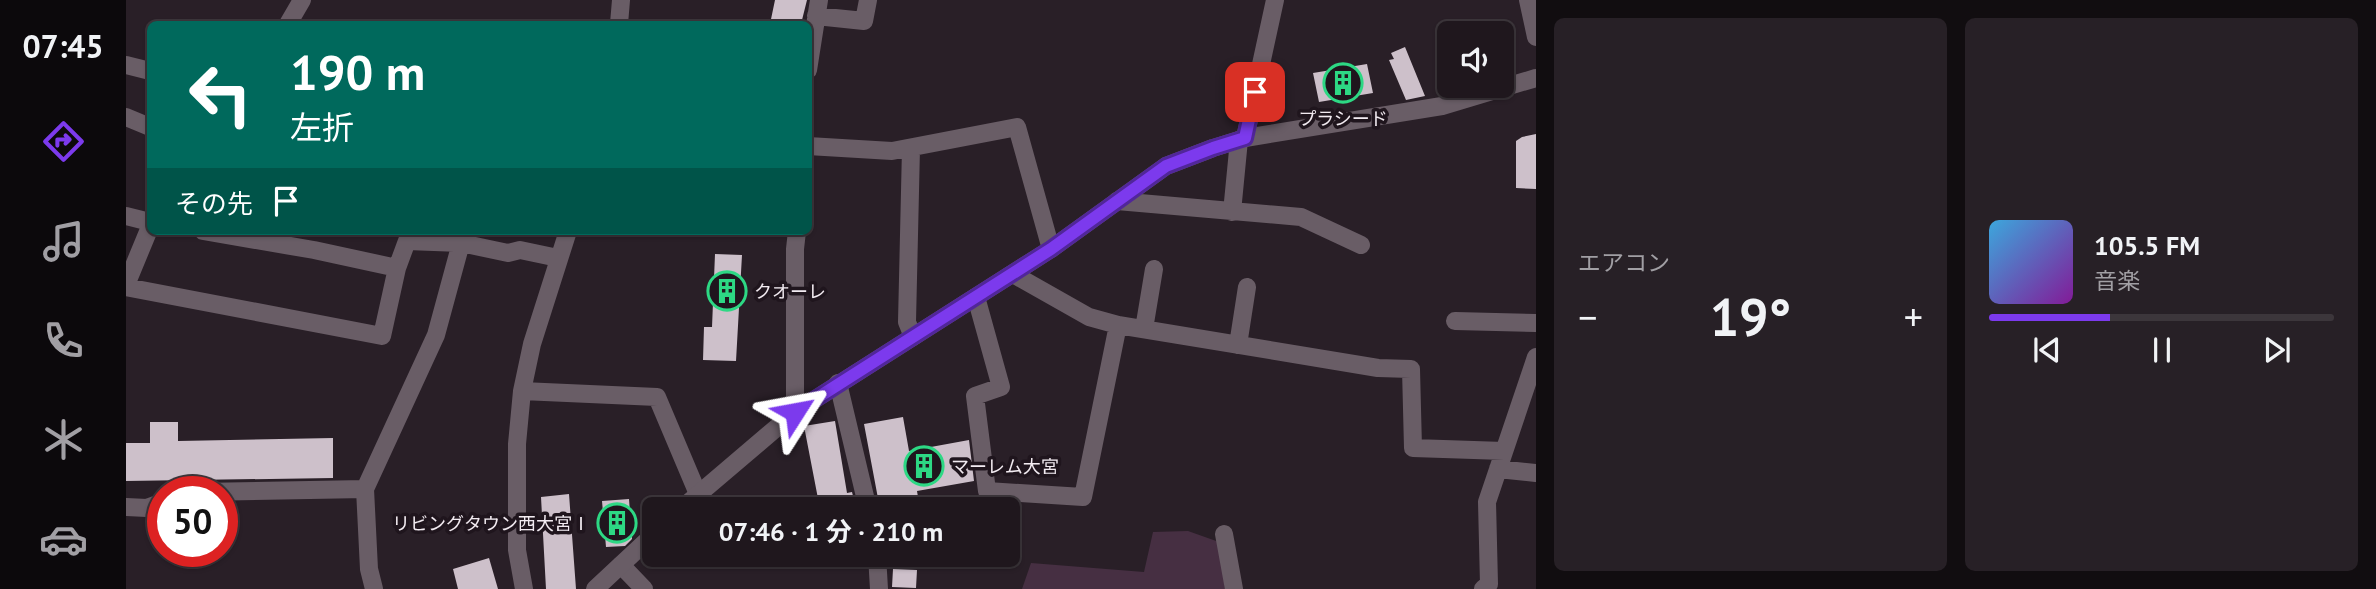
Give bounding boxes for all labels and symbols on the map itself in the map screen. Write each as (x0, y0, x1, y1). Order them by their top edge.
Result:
pin (1225, 62, 1285, 122)
building icon: プラシード (1322, 62, 1364, 104)
place label: プラシード (1298, 107, 1388, 130)
building icon: クオーレ (706, 270, 748, 312)
place label: クオーレ (754, 280, 826, 303)
position arrow (758, 375, 832, 449)
building icon: マーレム大宮 (903, 445, 945, 487)
place label: マーレム大宮 (951, 455, 1059, 478)
speed limit sign: 50 (147, 476, 238, 567)
building icon: リビングタウン西大宮Ⅰ (596, 502, 638, 544)
place label: リビングタウン西大宮Ⅰ (392, 512, 590, 535)

